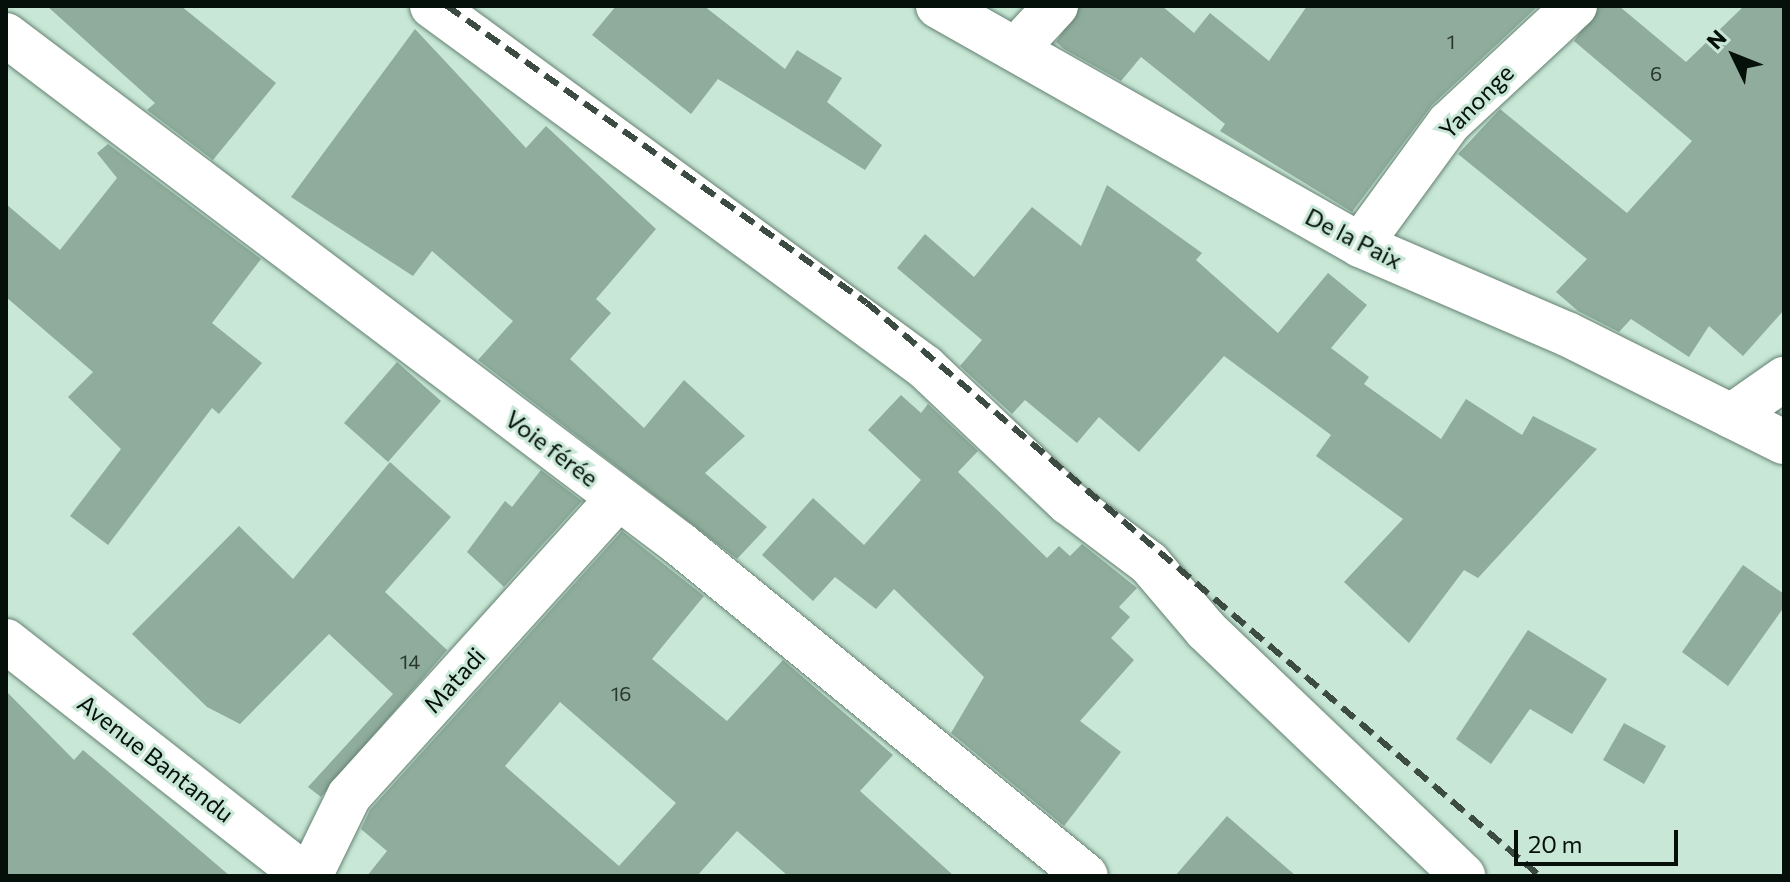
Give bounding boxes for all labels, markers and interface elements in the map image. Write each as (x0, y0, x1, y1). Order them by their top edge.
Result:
north arrow (1694, 16, 1774, 96)
text: N (1701, 24, 1732, 55)
house number: 1 (1447, 29, 1455, 53)
street label: Yanonge (1433, 58, 1519, 144)
house number: 6 (1650, 61, 1662, 85)
street label: De la Paix (1301, 201, 1407, 275)
street label: Voie férée (500, 404, 604, 492)
street label: Matadi (417, 641, 491, 719)
house number: 14 (400, 649, 420, 673)
house number: 16 (611, 681, 631, 705)
street label: Avenue Bantandu (72, 688, 240, 828)
scale bar (1518, 814, 1682, 864)
text: 20 m (1528, 829, 1582, 858)

